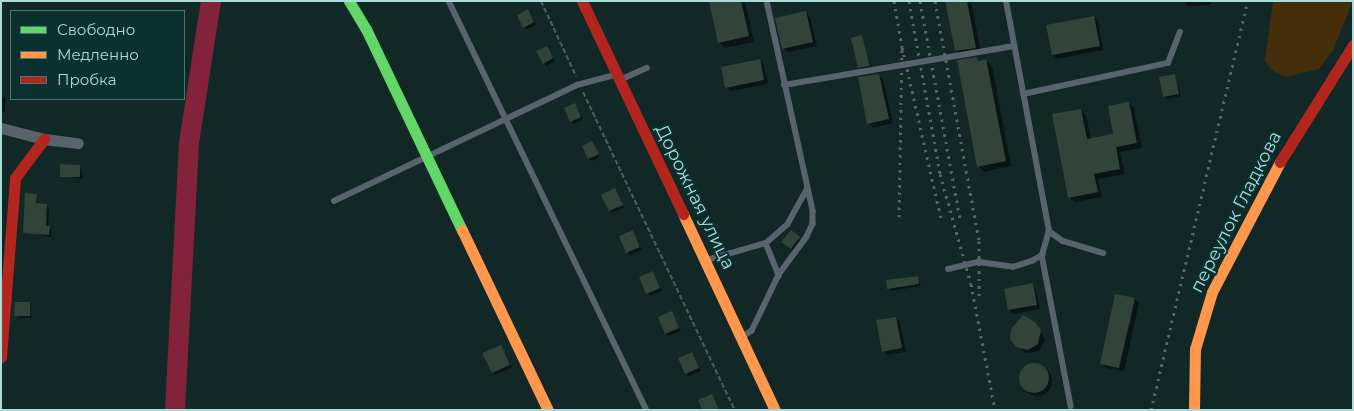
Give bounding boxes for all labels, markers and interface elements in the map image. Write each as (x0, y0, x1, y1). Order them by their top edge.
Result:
legend (10, 10, 185, 100)
text: Свободно (57, 20, 135, 39)
text: Медленно (57, 45, 139, 64)
text: Пробка (57, 70, 116, 89)
street label: Дорожная улица (651, 121, 739, 273)
street label: переулок Гладкова (1186, 128, 1286, 296)

